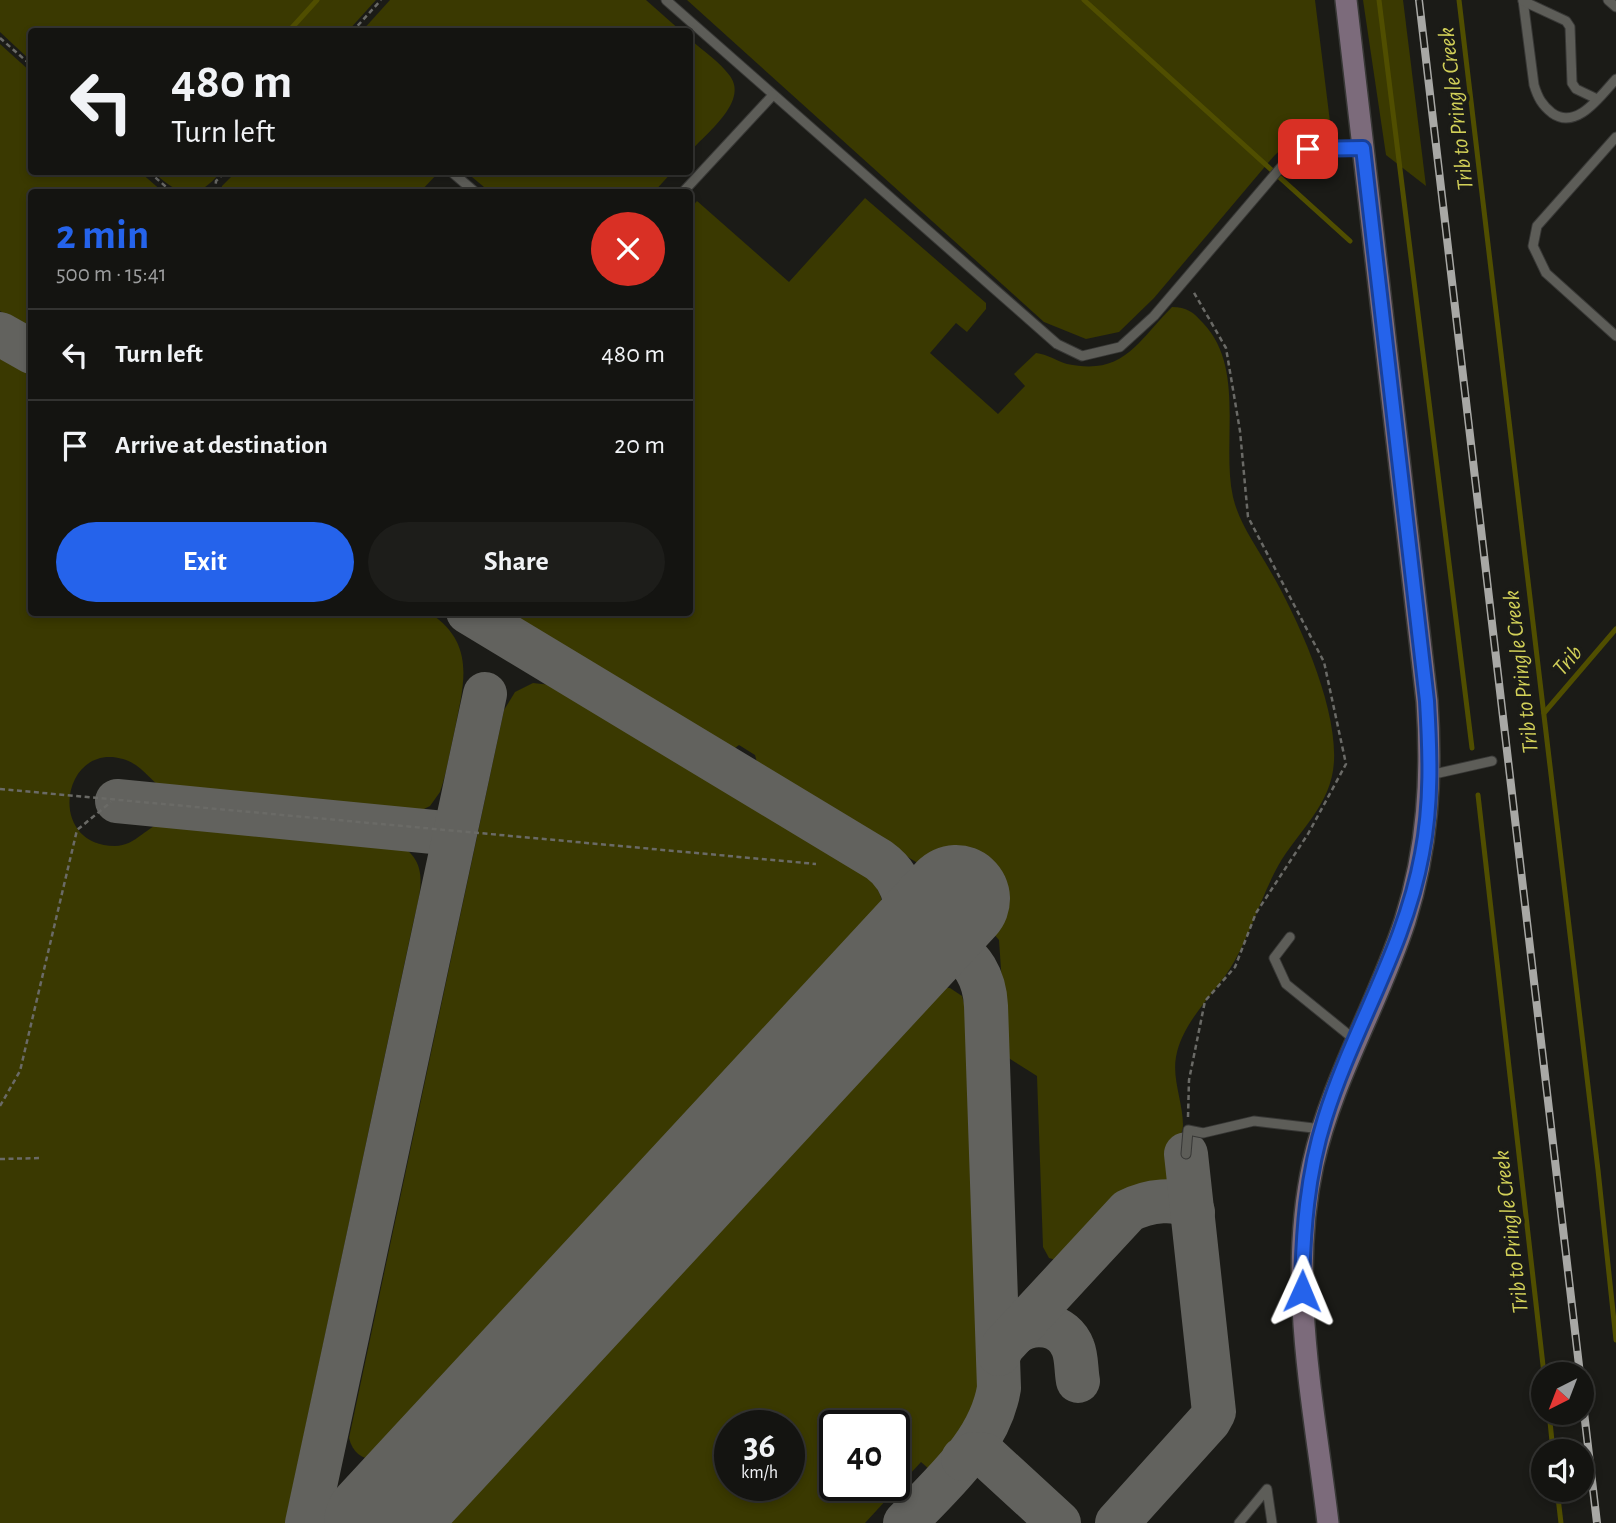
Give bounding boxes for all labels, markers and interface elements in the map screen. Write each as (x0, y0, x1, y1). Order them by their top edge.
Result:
water label: Trib to Pringle Creek (1435, 26, 1478, 192)
icon: left (56, 56, 147, 147)
text: 480 m (171, 58, 292, 107)
text: Turn left (171, 116, 275, 148)
pin (1278, 119, 1338, 179)
icon: arrive (1289, 130, 1327, 168)
button: close (591, 212, 665, 286)
text: 2 min (56, 214, 149, 256)
text: 500 m · 15:41 (56, 263, 167, 286)
icon: left (56, 336, 94, 374)
text: Turn left (115, 341, 203, 367)
text: 480 m (601, 341, 665, 367)
icon: arrive (56, 427, 94, 465)
text: Arrive at destination (115, 432, 328, 458)
text: 20 m (614, 432, 665, 458)
button: Exit (56, 522, 354, 602)
button: Share (368, 522, 665, 602)
water label: Trib to Pringle Creek (1500, 589, 1543, 755)
water label: Trib (1549, 641, 1587, 681)
water label: Trib to Pringle Creek (1490, 1149, 1533, 1315)
position arrow (1265, 1254, 1339, 1328)
north arrow (1531, 1362, 1594, 1424)
map controls (1531, 1362, 1594, 1502)
speed limit sign: 40 (819, 1410, 910, 1501)
text: 36 (743, 1429, 775, 1464)
button: sound (1531, 1439, 1594, 1502)
text: km/h (741, 1464, 778, 1482)

